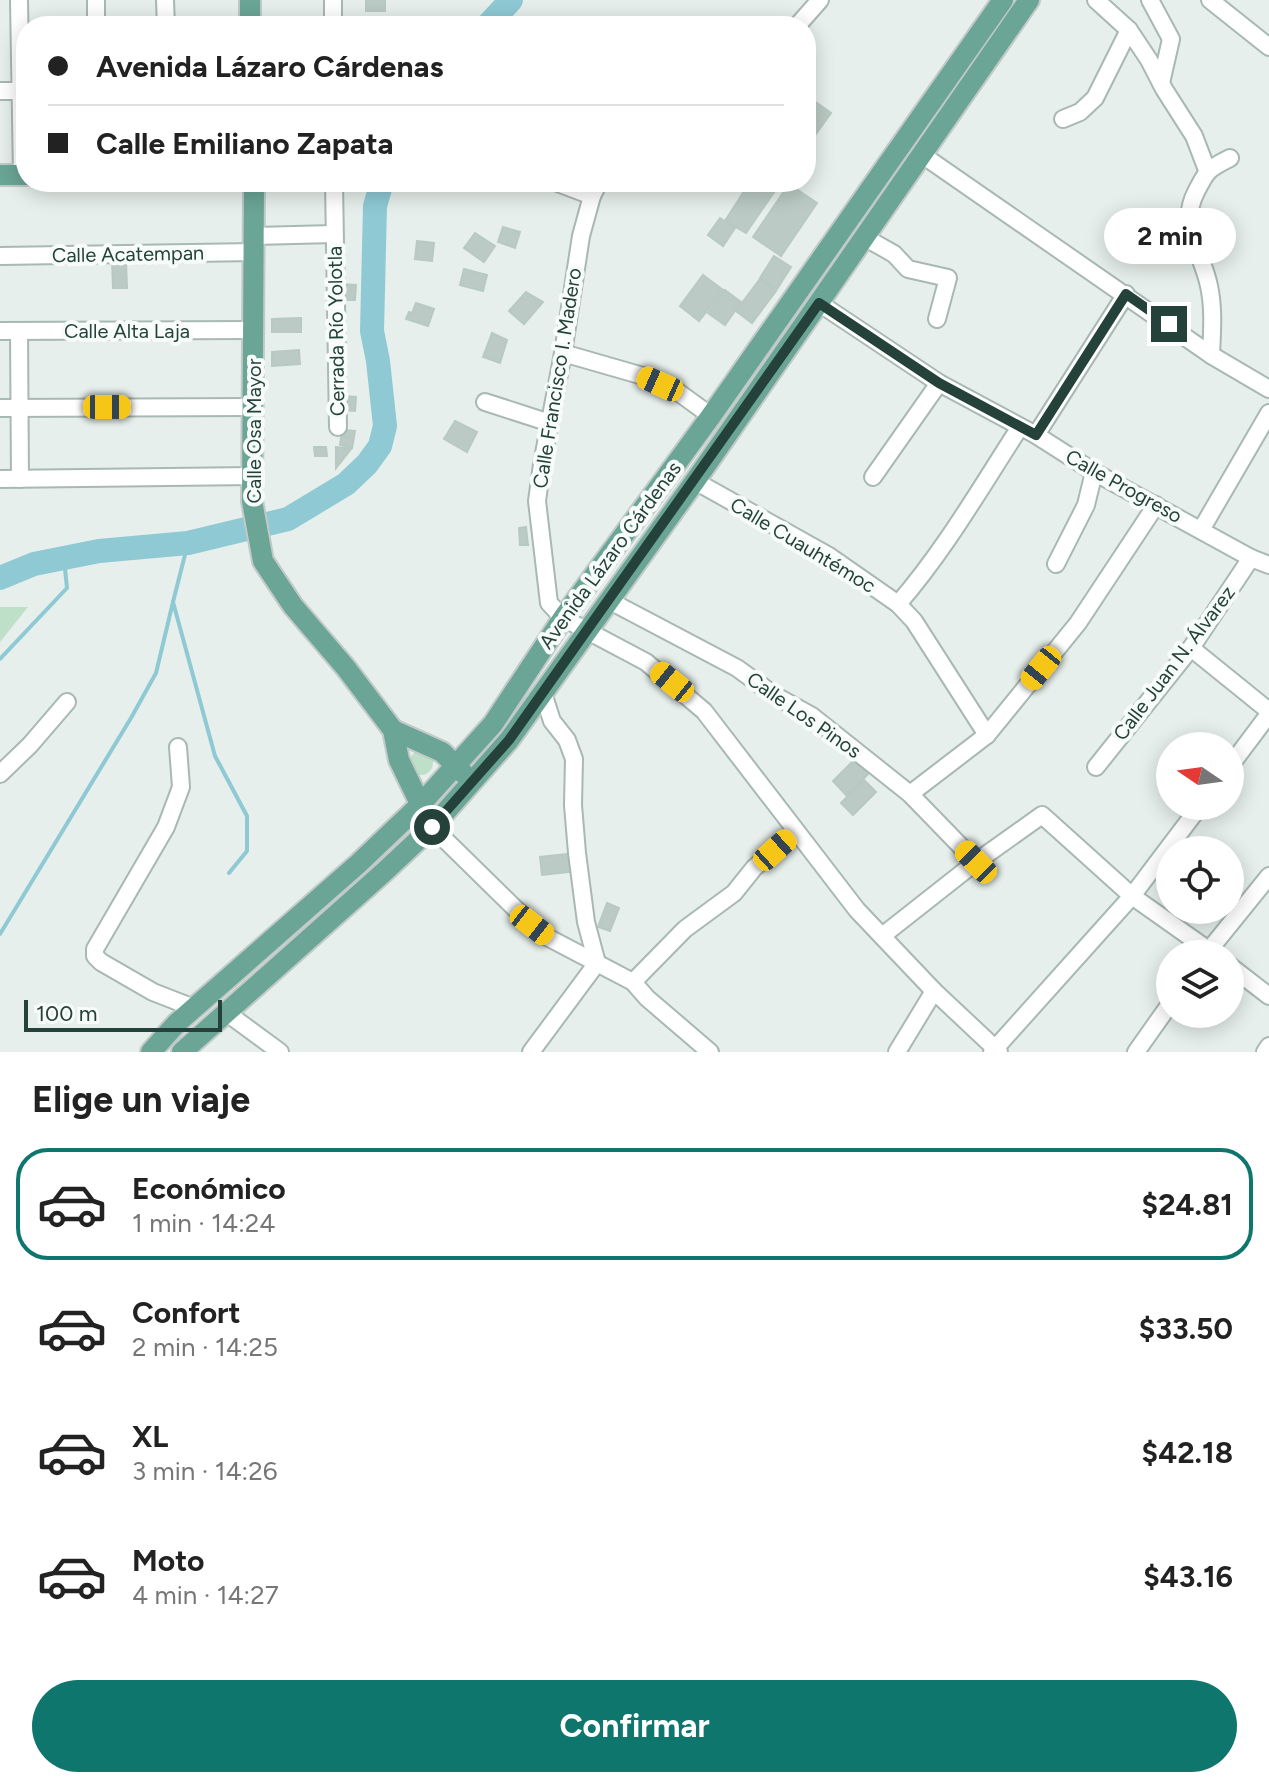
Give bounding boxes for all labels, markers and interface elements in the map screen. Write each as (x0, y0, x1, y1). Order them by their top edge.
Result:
text: Avenida Lázaro Cárdenas (96, 48, 444, 85)
text: Calle Emiliano Zapata (96, 125, 394, 162)
callout: 2 min (1103, 208, 1235, 264)
text: 2 min (1137, 220, 1203, 252)
street label: Calle Acatempan (52, 241, 204, 267)
street label: Cerrada Río Yolotla (323, 246, 349, 416)
street label: Calle Francisco I. Madero (528, 266, 586, 490)
route end (1151, 306, 1187, 342)
street label: Calle Alta Laja (64, 319, 190, 343)
street label: Calle Osa Mayor (242, 358, 266, 503)
car (633, 363, 687, 405)
car (83, 395, 131, 419)
street label: Calle Progreso (1062, 444, 1186, 528)
street label: Avenida Lázaro Cárdenas (534, 457, 686, 653)
street label: Calle Cuauhtémoc (726, 492, 880, 598)
street label: Calle Juan N. Álvarez (1108, 581, 1240, 745)
car (1017, 642, 1065, 694)
car (646, 658, 698, 706)
street label: Calle Los Pinos (742, 667, 866, 763)
north arrow (1156, 732, 1244, 820)
map controls (1156, 732, 1244, 1028)
route start (414, 809, 450, 845)
car (749, 825, 801, 875)
car (951, 836, 1001, 888)
button: locate (1156, 836, 1244, 924)
car (506, 901, 558, 949)
button: layers (1156, 940, 1244, 1028)
scale bar (24, 996, 222, 1032)
text: 100 m (36, 1000, 97, 1027)
text: Elige un viaje (32, 1078, 250, 1121)
icon: car (36, 1168, 108, 1240)
text: Económico (132, 1170, 286, 1207)
text: $24.81 (1142, 1186, 1233, 1223)
text: 1 min · 14:24 (132, 1207, 275, 1239)
icon: car (36, 1292, 108, 1364)
text: Confort (132, 1294, 241, 1331)
text: $33.50 (1139, 1310, 1233, 1347)
text: 2 min · 14:25 (132, 1331, 278, 1363)
icon: car (36, 1416, 108, 1488)
text: XL (132, 1418, 168, 1455)
text: $42.18 (1142, 1434, 1233, 1471)
text: 3 min · 14:26 (132, 1455, 277, 1487)
icon: car (36, 1540, 108, 1612)
text: Moto (132, 1542, 204, 1579)
text: $43.16 (1143, 1558, 1233, 1595)
text: 4 min · 14:27 (132, 1579, 279, 1611)
button: Confirmar (32, 1680, 1237, 1772)

